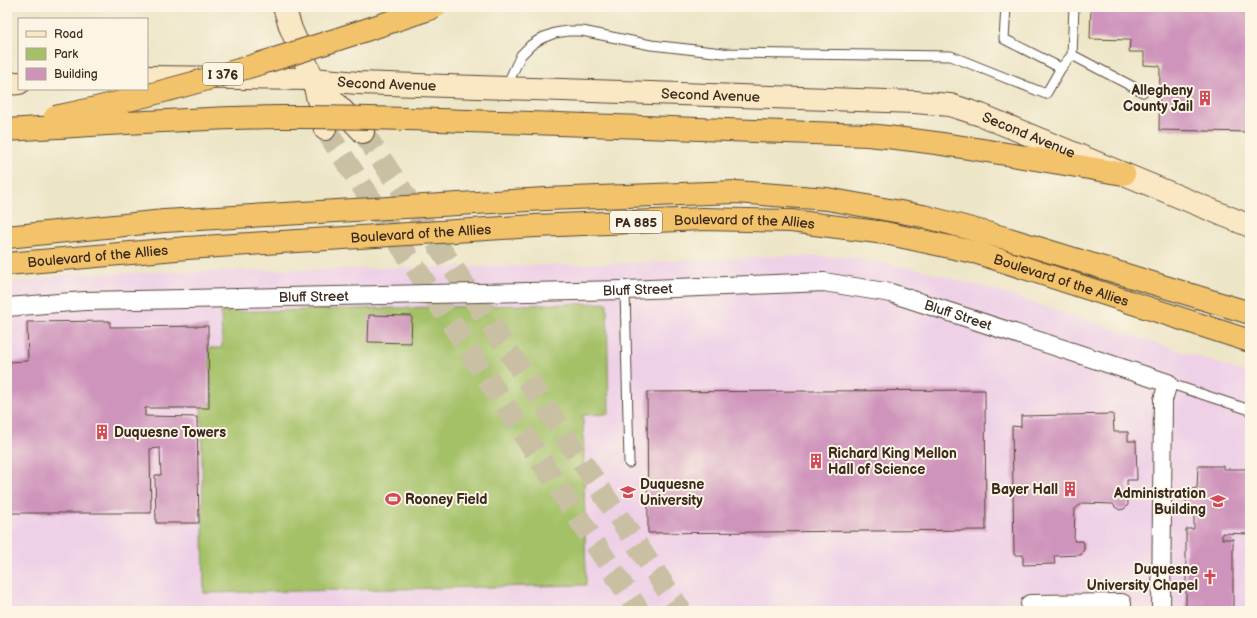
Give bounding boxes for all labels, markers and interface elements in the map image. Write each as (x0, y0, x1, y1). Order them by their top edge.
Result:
legend (18, 18, 148, 90)
text: Road (54, 27, 83, 42)
text: Park (54, 47, 78, 62)
road number: I 376 (203, 63, 243, 85)
text: Building (54, 67, 98, 82)
street label: Second Avenue (337, 73, 437, 95)
place label: Allegheny County Jail (1123, 82, 1194, 115)
street label: Second Avenue (661, 85, 760, 106)
building icon: Allegheny County Jail (1196, 89, 1214, 107)
street label: Second Avenue (980, 108, 1078, 162)
road number: PA 885 (610, 211, 662, 233)
street label: Boulevard of the Allies (674, 211, 816, 233)
street label: Boulevard of the Allies (350, 221, 492, 247)
street label: Boulevard of the Allies (27, 242, 169, 271)
street label: Boulevard of the Allies (991, 251, 1131, 310)
street label: Bluff Street (602, 280, 674, 299)
street label: Bluff Street (278, 288, 350, 306)
street label: Bluff Street (922, 296, 995, 334)
building icon: Duquesne Towers (93, 423, 111, 441)
place label: Duquesne Towers (114, 424, 226, 441)
place label: Richard King Mellon Hall of Science (828, 445, 957, 478)
building icon: Richard King Mellon Hall of Science (807, 452, 825, 470)
place label: Duquesne University (640, 476, 704, 509)
building icon: Bayer Hall (1061, 480, 1079, 498)
place label: Bayer Hall (991, 481, 1058, 498)
school or university icon: Duquesne University (619, 483, 637, 501)
place label: Administration Building (1113, 485, 1206, 518)
sports icon: Rooney Field (384, 490, 402, 508)
place label: Rooney Field (405, 491, 487, 508)
school or university icon: Administration Building (1209, 492, 1227, 510)
place label: Duquesne University Chapel (1087, 561, 1198, 594)
church icon: Duquesne University Chapel (1201, 568, 1219, 586)

